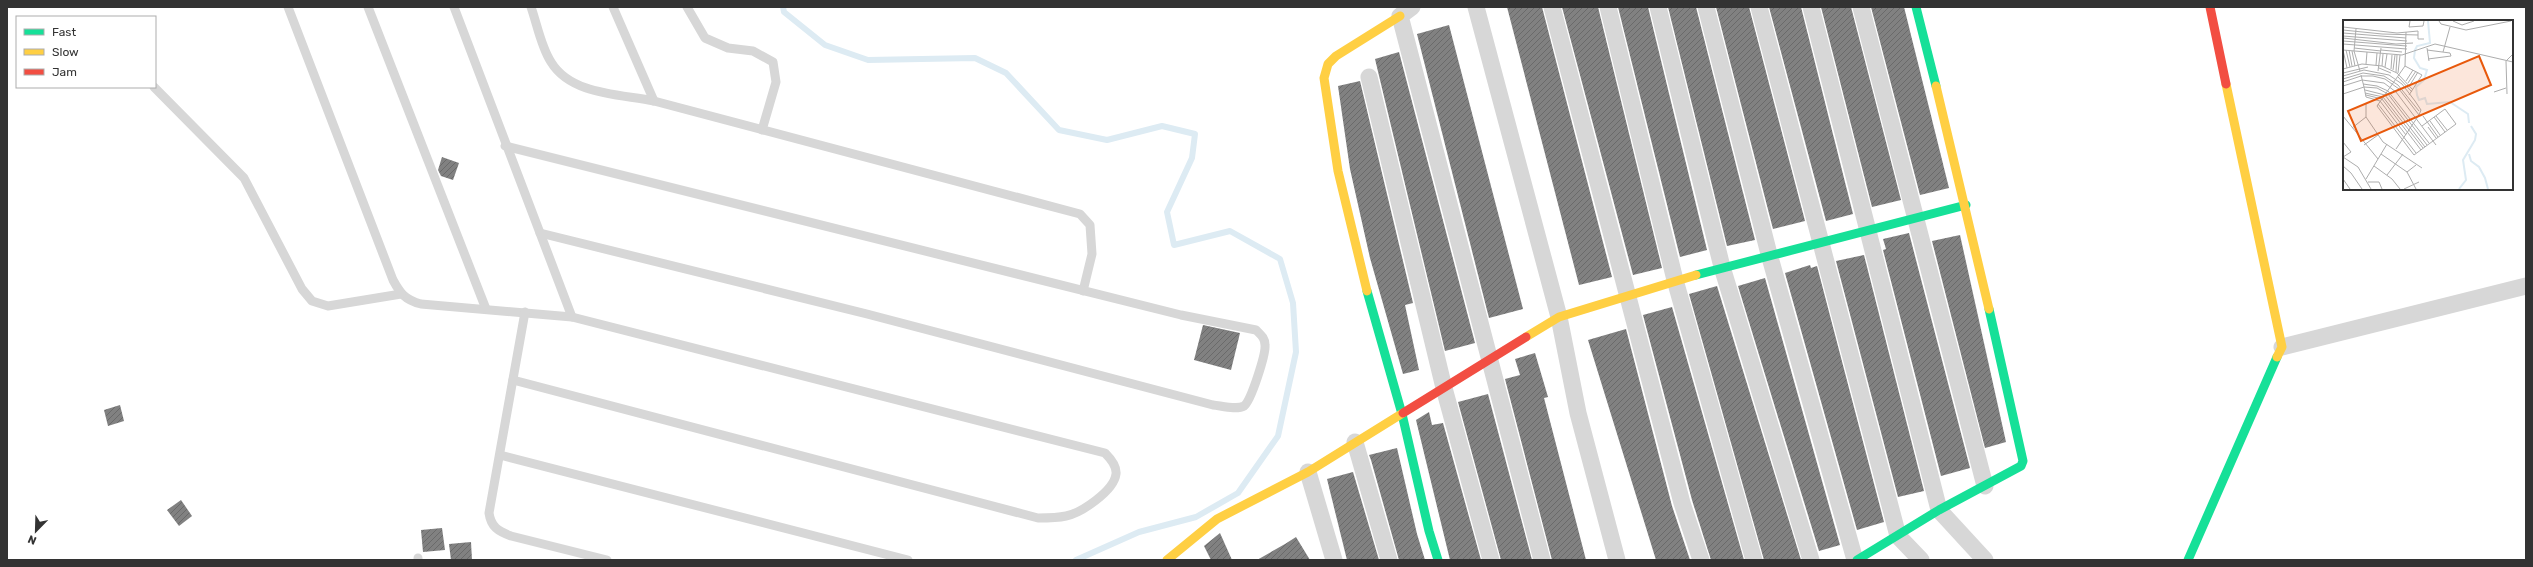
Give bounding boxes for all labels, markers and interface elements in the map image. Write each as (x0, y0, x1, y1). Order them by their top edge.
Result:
legend (16, 16, 156, 88)
inset map (2343, 20, 2513, 190)
text: Fast (52, 25, 76, 39)
text: Slow (52, 45, 79, 59)
text: Jam (52, 65, 77, 79)
north arrow (16, 511, 56, 551)
text: N (26, 532, 38, 547)

